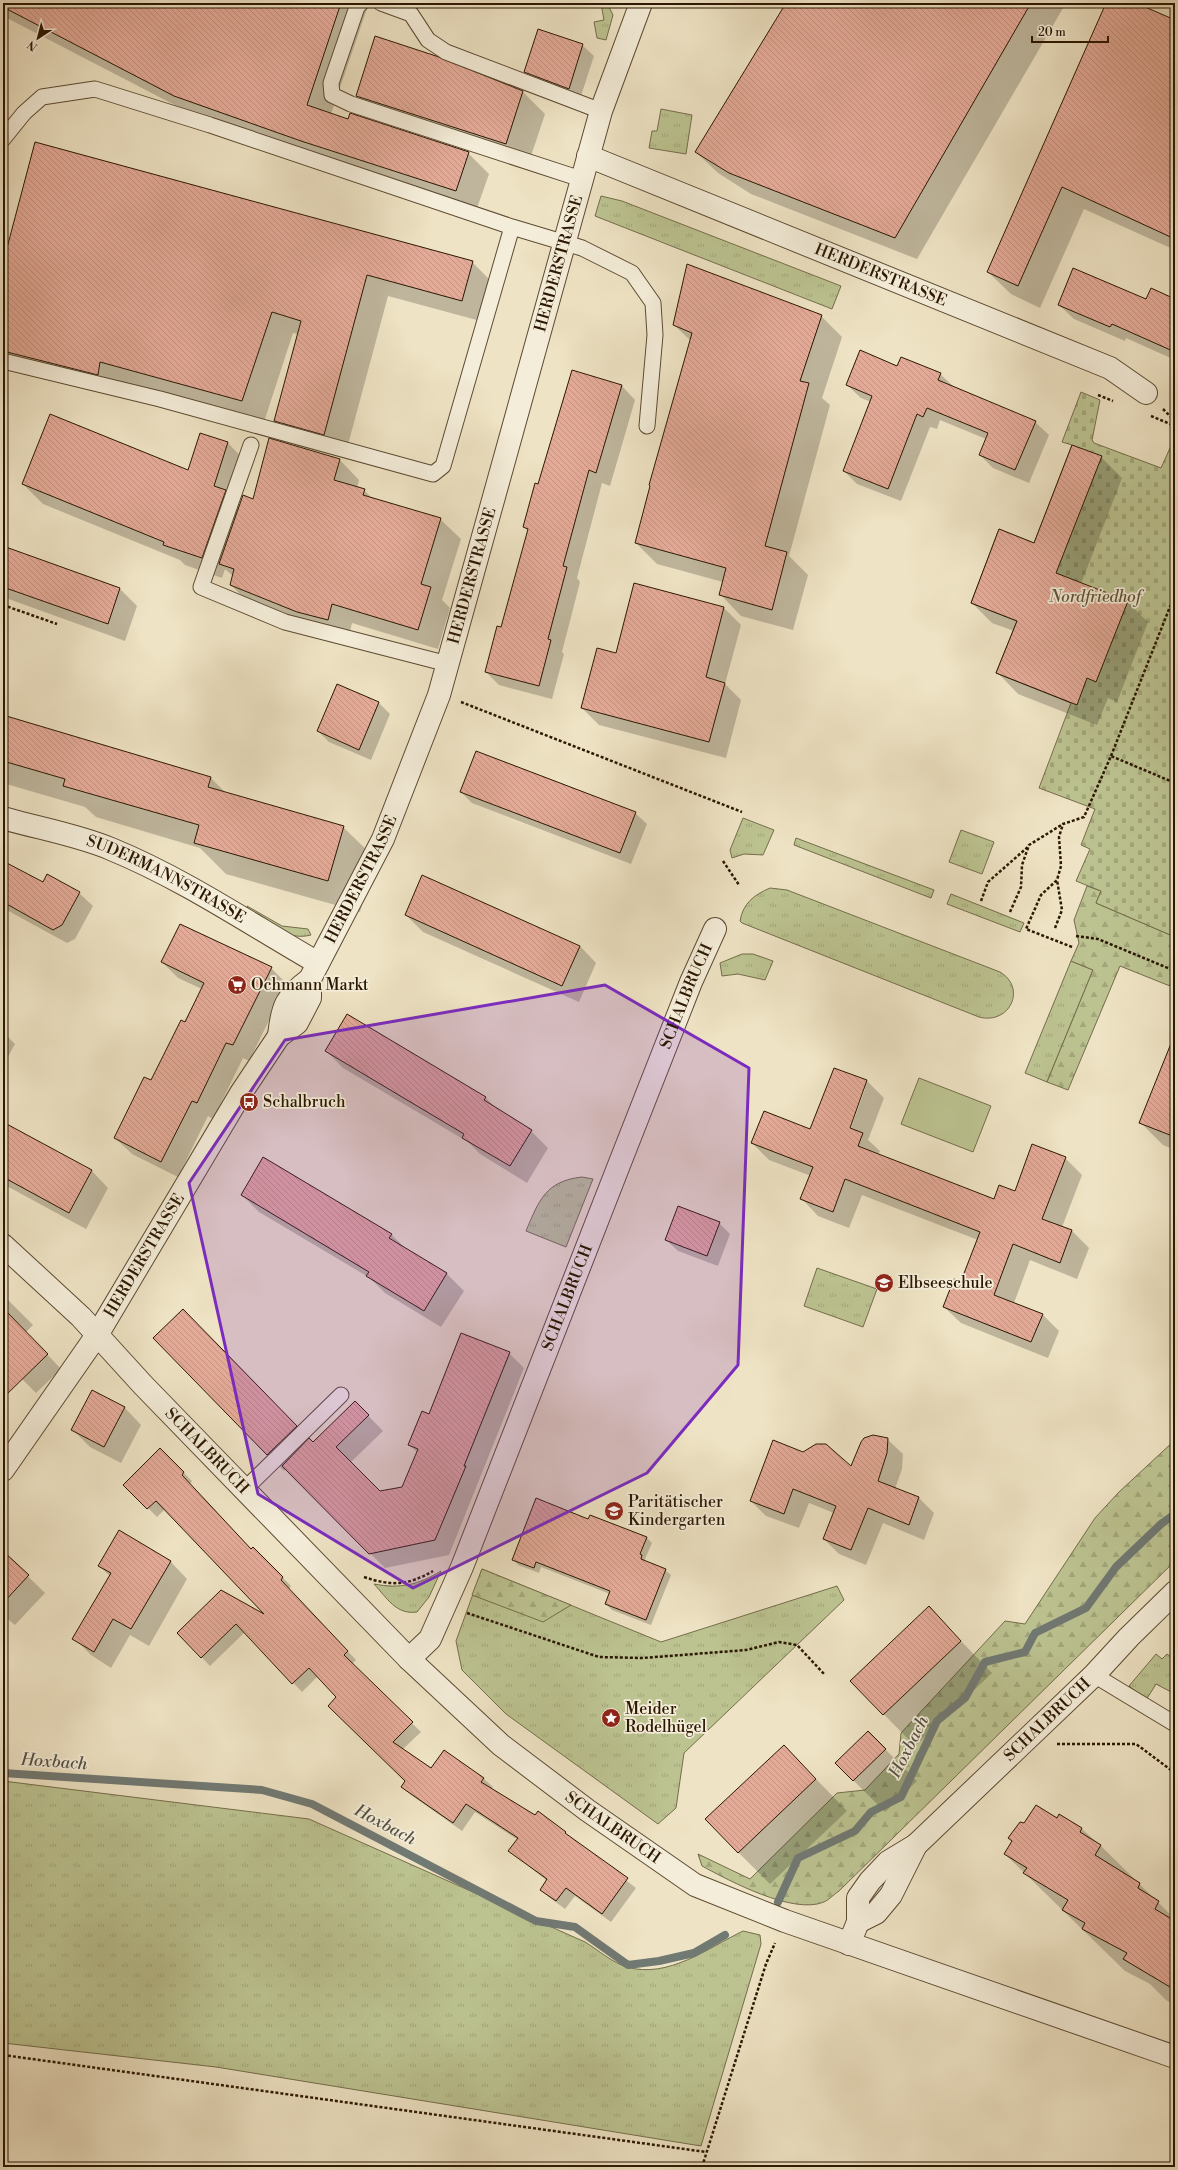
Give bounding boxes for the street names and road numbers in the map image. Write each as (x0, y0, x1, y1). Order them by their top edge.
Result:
street label: HERDERSTRASSE (530, 193, 587, 334)
street label: HERDERSTRASSE (812, 239, 950, 311)
street label: HERDERSTRASSE (444, 505, 501, 646)
street label: HERDERSTRASSE (320, 812, 401, 947)
street label: SUDERMANNSTRASSE (84, 831, 249, 928)
street label: SCHALBRUCH (656, 940, 717, 1052)
street label: HERDERSTRASSE (100, 1190, 189, 1321)
street label: SCHALBRUCH (537, 1242, 597, 1354)
street label: SCHALBRUCH (161, 1404, 253, 1498)
street label: SCHALBRUCH (1000, 1674, 1095, 1766)
street label: SCHALBRUCH (561, 1787, 665, 1868)

